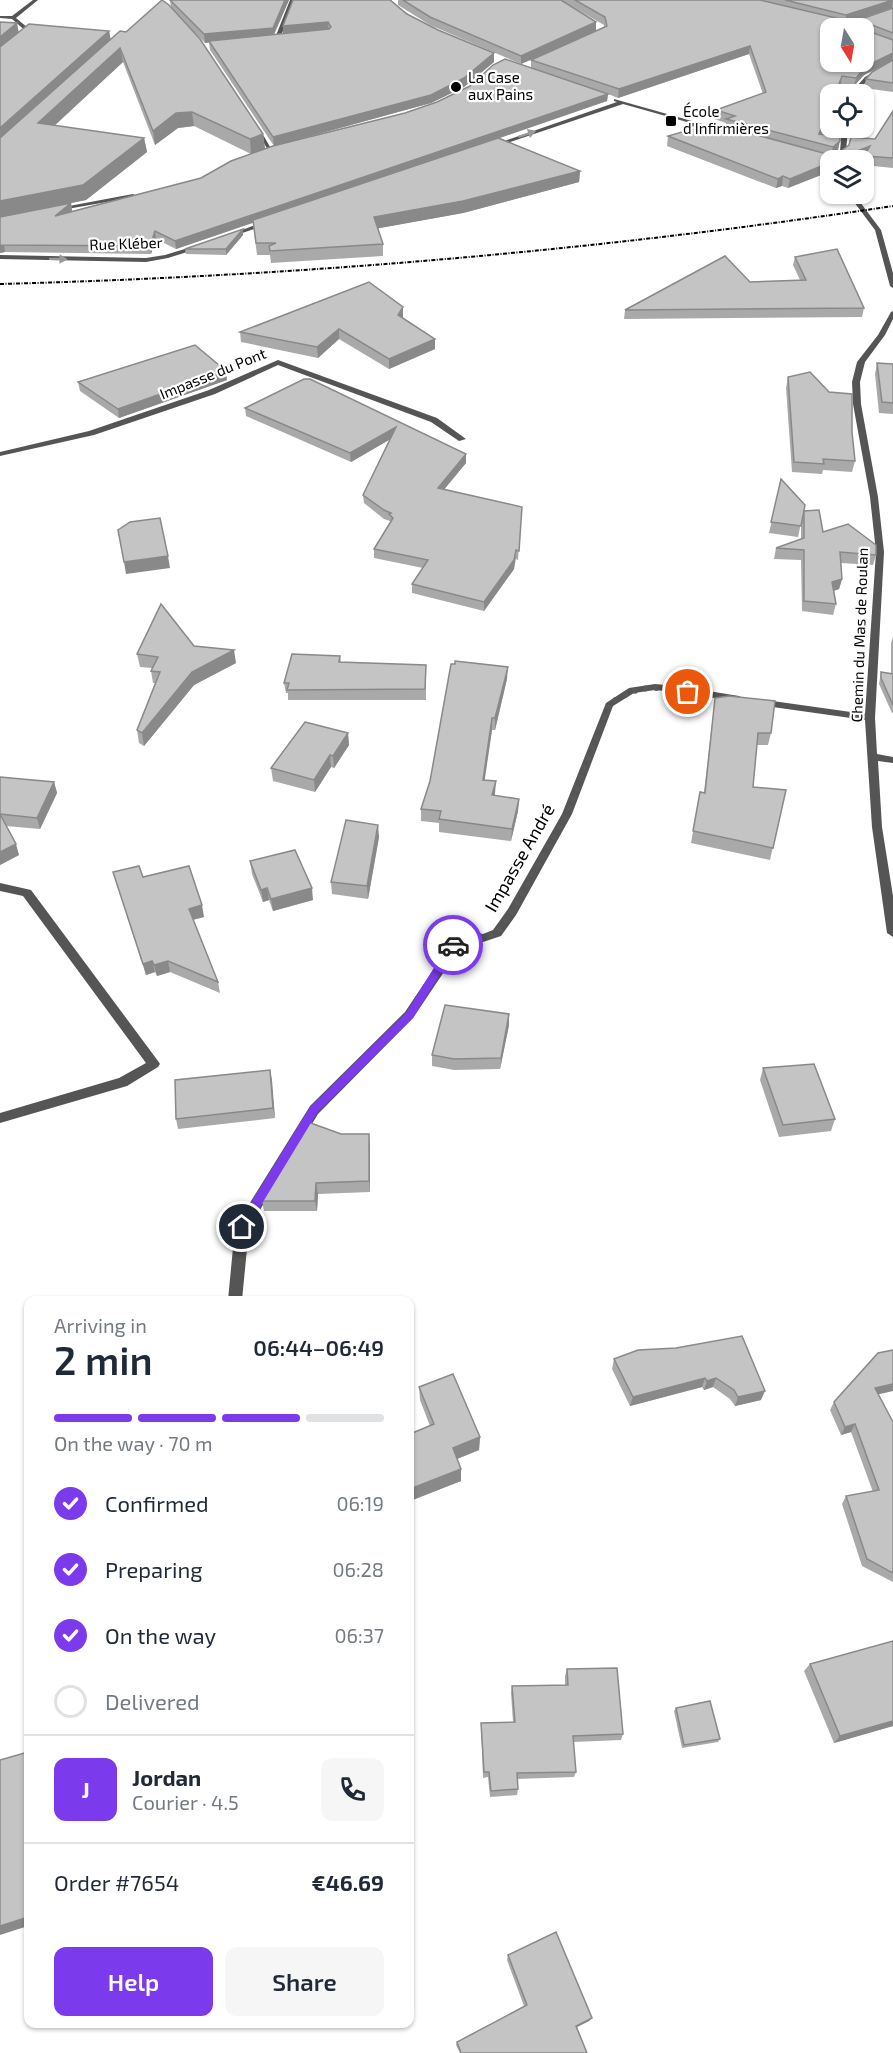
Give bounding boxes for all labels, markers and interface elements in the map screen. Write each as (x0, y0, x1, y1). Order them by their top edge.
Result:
north arrow (820, 18, 874, 72)
map controls (820, 18, 874, 204)
place label: La Case aux Pains (468, 68, 533, 103)
marker: La Case aux Pains (449, 80, 463, 94)
button: locate (820, 84, 874, 138)
place label: École d'Infirmières (683, 102, 769, 137)
marker: École d'Infirmières (664, 114, 678, 128)
one-way arrow (518, 129, 536, 139)
button: layers (820, 150, 874, 204)
street label: Rue Kléber (89, 233, 163, 253)
one-way arrow (49, 254, 68, 263)
street label: Impasse du Pont (157, 343, 269, 403)
street label: Chemin du Mas de Roulan (847, 547, 871, 723)
pin (662, 666, 713, 717)
icon: bag (671, 675, 704, 708)
street label: Impasse André (479, 800, 559, 915)
courier (423, 915, 483, 975)
icon: car (437, 929, 470, 962)
pin (216, 1201, 267, 1252)
icon: home (225, 1210, 258, 1243)
text: Arriving in (54, 1313, 147, 1337)
text: 06:44–06:49 (253, 1334, 384, 1360)
text: 2 min (54, 1336, 153, 1383)
text: On the way · 70 m (54, 1431, 213, 1455)
icon: check (54, 1487, 87, 1520)
text: Confirmed (105, 1490, 209, 1516)
text: 06:19 (336, 1491, 384, 1515)
icon: check (54, 1553, 87, 1586)
text: Preparing (105, 1556, 203, 1582)
text: 06:28 (332, 1557, 384, 1581)
icon: check (54, 1619, 87, 1652)
text: On the way (105, 1622, 216, 1648)
text: 06:37 (334, 1623, 384, 1647)
text: Delivered (105, 1688, 200, 1714)
button: phone (321, 1758, 384, 1821)
text: Jordan (132, 1764, 201, 1790)
text: J (81, 1776, 90, 1802)
text: Courier · 4.5 (132, 1790, 239, 1814)
text: Order #7654 (54, 1869, 179, 1895)
text: €46.69 (312, 1869, 384, 1895)
button: Help (54, 1947, 213, 2016)
button: Share (225, 1947, 384, 2016)

